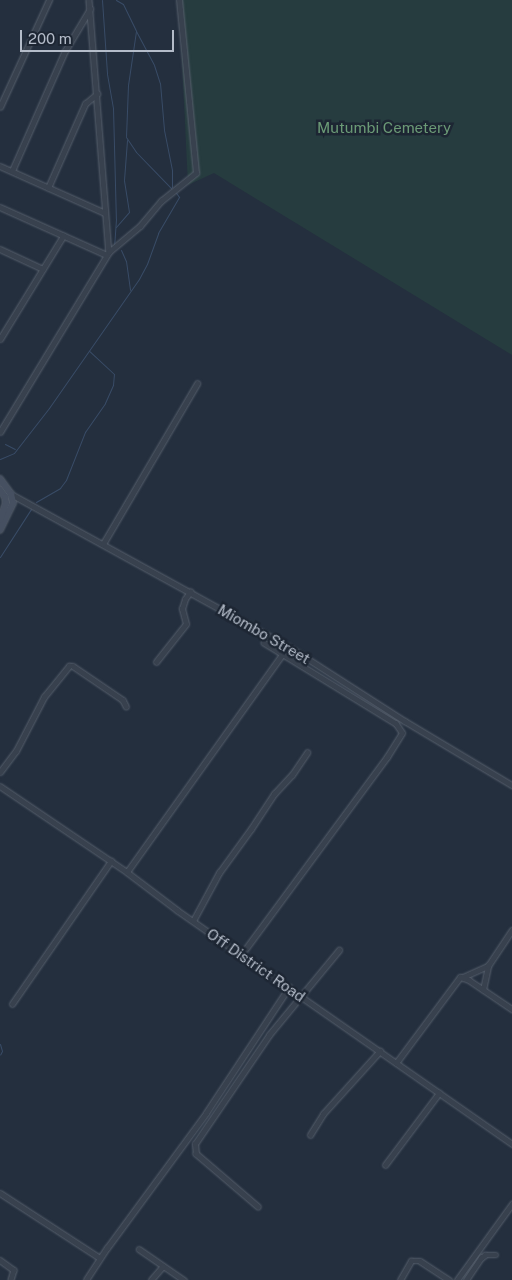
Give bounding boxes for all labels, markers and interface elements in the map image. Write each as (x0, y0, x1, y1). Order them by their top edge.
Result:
scale bar (22, 20, 176, 52)
text: 200 m (28, 30, 72, 47)
park label: Mutumbi Cemetery (317, 119, 451, 137)
street label: Miombo Street (215, 600, 313, 668)
street label: Off District Road (203, 924, 309, 1006)

